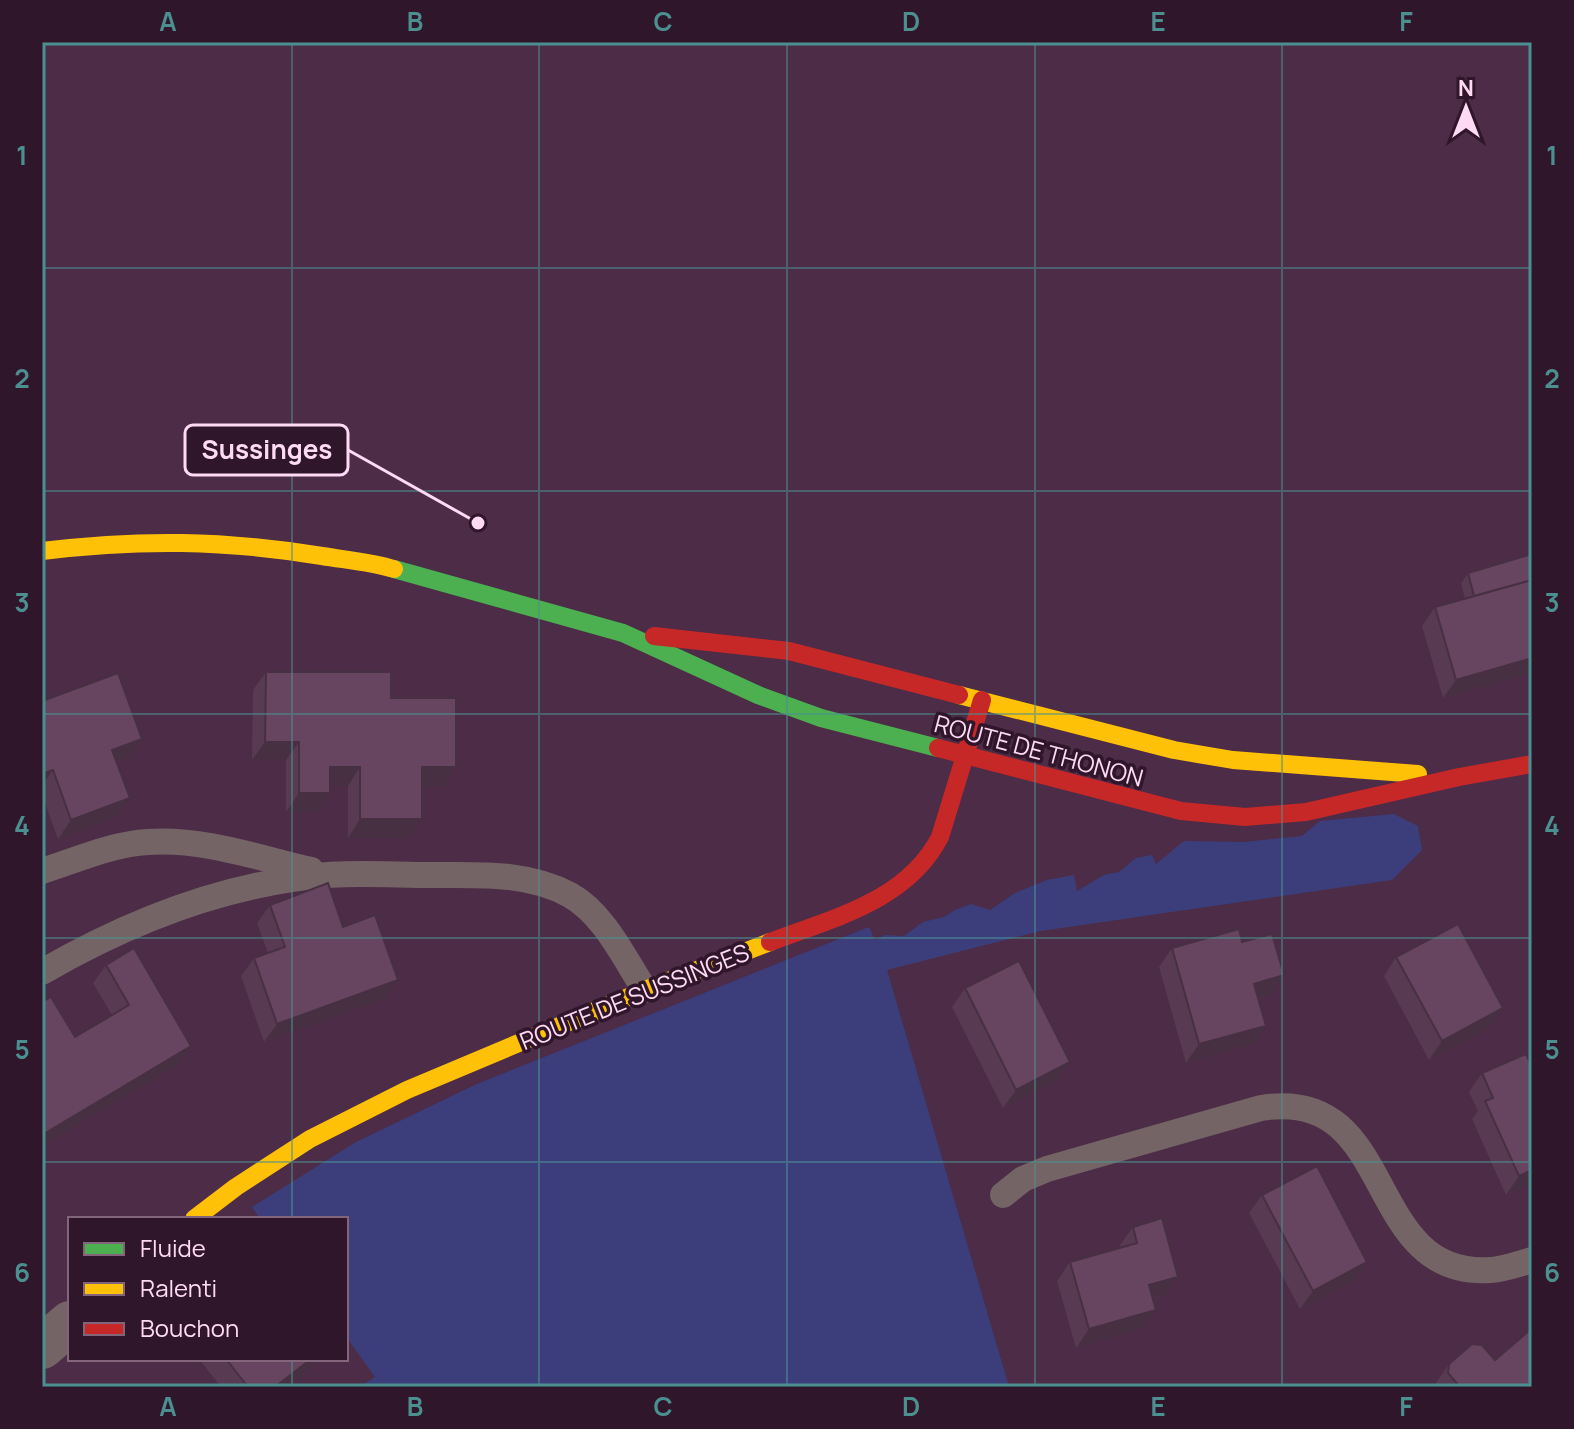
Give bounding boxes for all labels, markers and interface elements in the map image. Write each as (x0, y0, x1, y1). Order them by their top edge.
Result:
text: A (159, 3, 177, 39)
text: B (407, 3, 423, 39)
text: C (653, 3, 673, 39)
text: D (902, 3, 920, 39)
text: E (1150, 3, 1166, 39)
text: F (1399, 3, 1413, 39)
north arrow (1426, 68, 1506, 148)
text: N (1458, 73, 1474, 103)
text: 1 (16, 137, 28, 173)
text: 1 (1546, 137, 1558, 173)
text: 2 (14, 360, 30, 396)
text: 2 (1544, 360, 1560, 396)
callout: Sussinges (185, 425, 348, 475)
text: Sussinges (202, 431, 332, 467)
text: 3 (14, 584, 30, 620)
text: 3 (1544, 584, 1560, 620)
street label: ROUTE DE THONON (931, 706, 1147, 794)
text: 4 (14, 807, 30, 843)
text: 4 (1544, 807, 1560, 843)
street label: ROUTE DE SUSSINGES (515, 935, 753, 1057)
text: 5 (14, 1031, 30, 1067)
text: 5 (1544, 1031, 1560, 1067)
legend (68, 1217, 348, 1361)
text: Fluide (140, 1231, 206, 1264)
text: 6 (14, 1254, 30, 1290)
text: 6 (1544, 1254, 1560, 1290)
text: Ralenti (140, 1271, 217, 1304)
text: Bouchon (140, 1311, 239, 1344)
text: A (159, 1388, 177, 1424)
text: B (407, 1388, 423, 1424)
text: C (653, 1388, 673, 1424)
text: D (902, 1388, 920, 1424)
text: E (1150, 1388, 1166, 1424)
text: F (1399, 1388, 1413, 1424)

